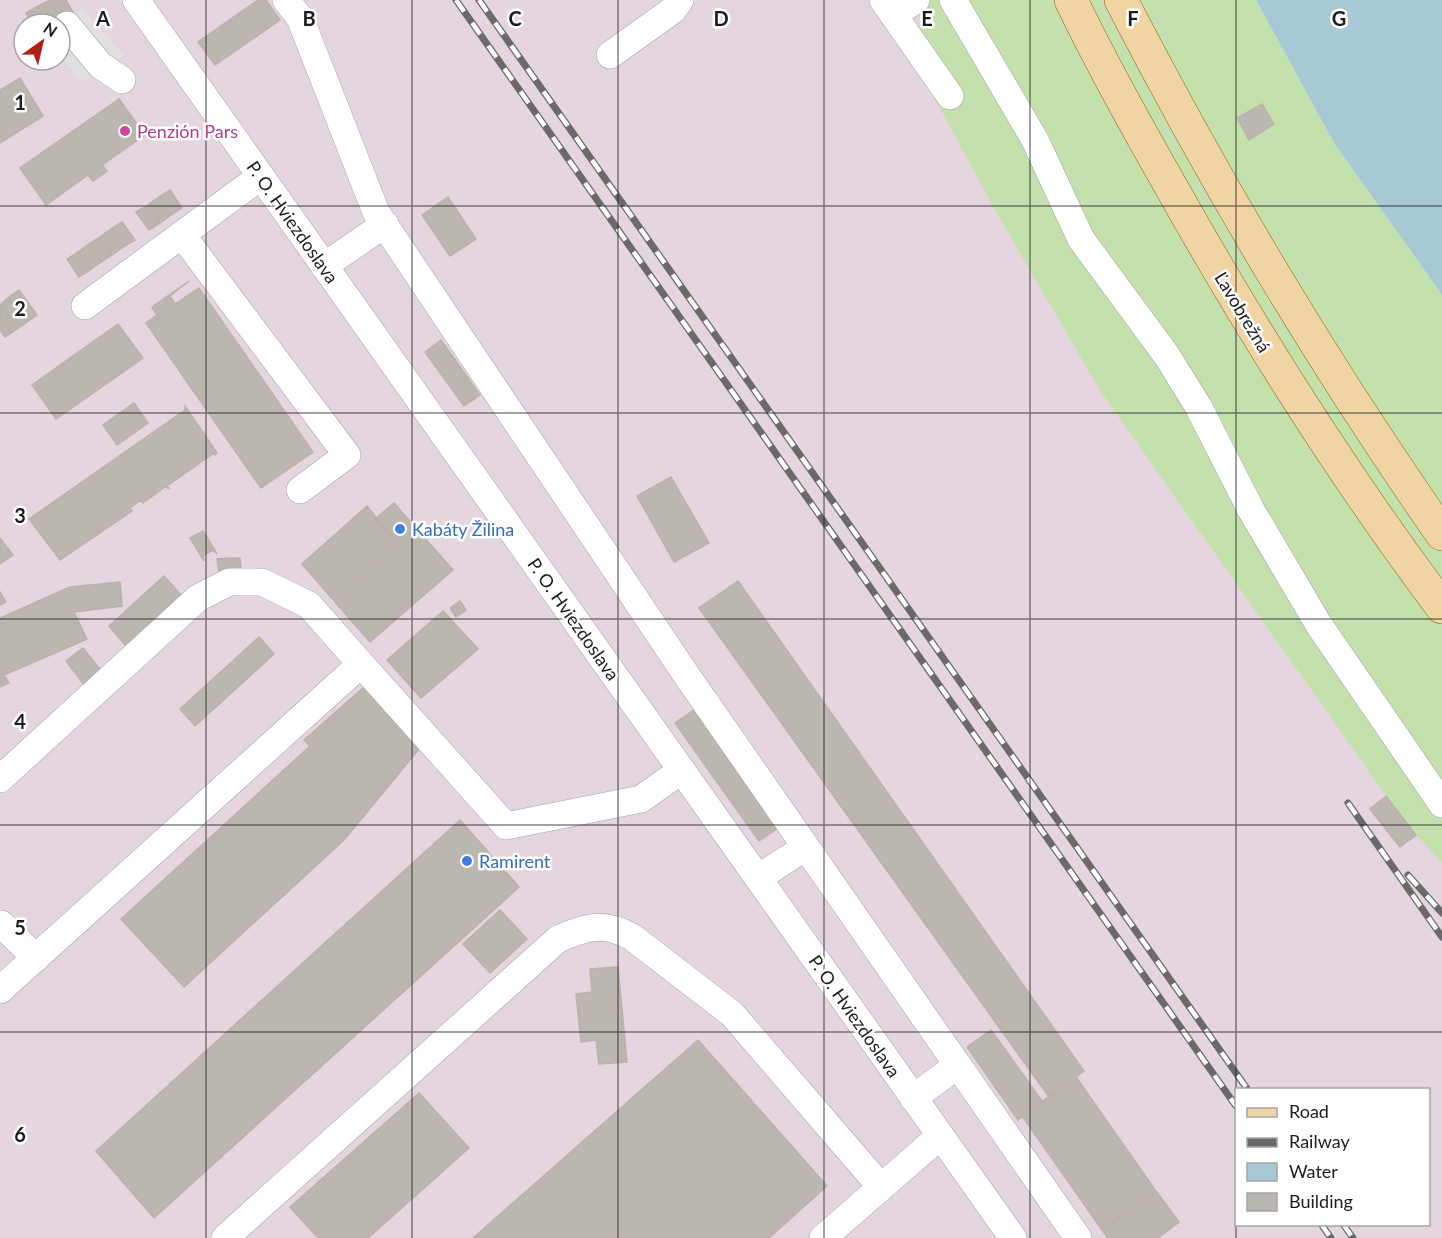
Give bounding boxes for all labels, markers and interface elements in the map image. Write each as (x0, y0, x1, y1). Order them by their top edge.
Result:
text: A (95, 6, 110, 30)
text: B (302, 6, 316, 30)
text: C (508, 6, 522, 30)
text: D (713, 6, 729, 30)
text: E (921, 6, 933, 30)
text: F (1127, 6, 1139, 30)
text: G (1332, 6, 1346, 30)
north arrow (12, 12, 72, 72)
text: N (40, 18, 61, 40)
text: 1 (14, 90, 26, 114)
place label: Penzión Pars (137, 120, 238, 142)
marker: Penzión Pars (118, 124, 132, 138)
street label: P. O. Hviezdoslava (243, 157, 343, 287)
street label: Ľavobrežná (1210, 268, 1276, 356)
text: 2 (14, 296, 26, 320)
text: 3 (14, 503, 26, 527)
place label: Kabáty Žilina (412, 518, 514, 540)
marker: Kabáty Žilina (393, 522, 407, 536)
street label: P. O. Hviezdoslava (524, 554, 624, 684)
text: 4 (14, 709, 26, 733)
place label: Ramirent (479, 850, 551, 872)
marker: Ramirent (460, 854, 474, 868)
text: 5 (14, 915, 26, 939)
street label: P. O. Hviezdoslava (805, 951, 905, 1081)
legend (1235, 1088, 1430, 1226)
text: Road (1289, 1100, 1329, 1122)
text: 6 (14, 1122, 26, 1146)
text: Railway (1289, 1130, 1350, 1152)
text: Water (1289, 1160, 1338, 1182)
text: Building (1289, 1190, 1353, 1212)

